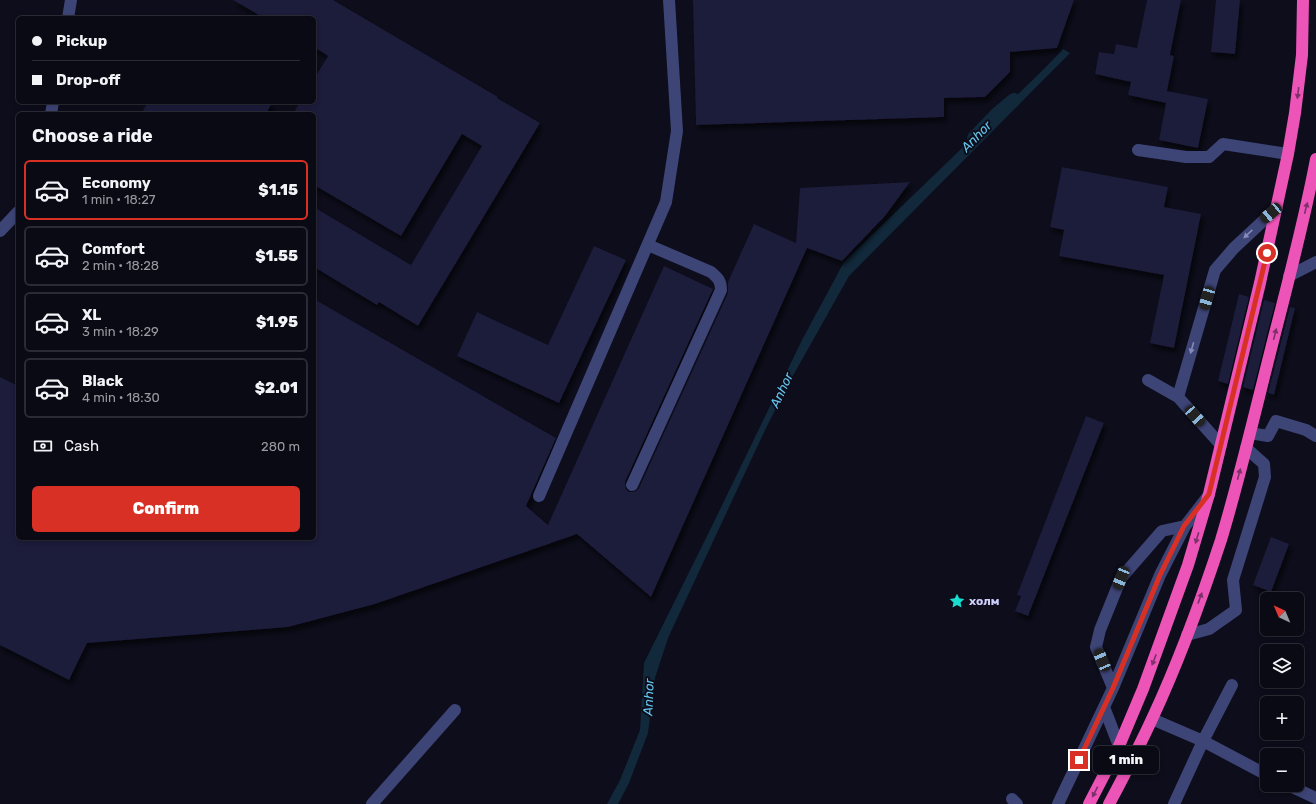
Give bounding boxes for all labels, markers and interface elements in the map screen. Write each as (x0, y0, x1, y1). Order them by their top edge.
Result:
text: Pickup (56, 32, 107, 50)
text: Drop-off (56, 71, 120, 89)
one-way arrow (1294, 87, 1301, 99)
water label: Anhor (957, 117, 995, 156)
text: Choose a ride (32, 125, 153, 147)
icon: car (34, 172, 70, 208)
text: Economy (82, 174, 151, 192)
text: $1.15 (258, 181, 298, 199)
text: 1 min · 18:27 (82, 192, 155, 207)
car (1258, 201, 1284, 225)
one-way arrow (1304, 202, 1310, 214)
one-way arrow (1243, 229, 1253, 239)
icon: car (34, 238, 70, 274)
text: Comfort (82, 240, 145, 258)
route start (1258, 244, 1276, 262)
text: $1.55 (255, 247, 298, 265)
text: 2 min · 18:28 (82, 258, 159, 273)
car (1198, 285, 1216, 311)
icon: car (34, 304, 70, 340)
text: XL (82, 306, 101, 324)
text: $1.95 (256, 313, 298, 331)
text: 3 min · 18:29 (82, 324, 159, 339)
one-way arrow (1272, 328, 1278, 340)
one-way arrow (1189, 342, 1195, 354)
water label: Anhor (766, 369, 796, 411)
icon: car (34, 370, 70, 406)
text: Black (82, 372, 123, 390)
text: $2.01 (255, 379, 298, 397)
text: 4 min · 18:30 (82, 390, 160, 405)
car (1183, 403, 1207, 429)
icon: cash (32, 435, 54, 457)
text: Cash (64, 437, 99, 455)
text: 280 m (261, 439, 300, 454)
one-way arrow (1236, 468, 1242, 480)
button: Confirm (32, 486, 300, 532)
one-way arrow (1193, 532, 1199, 544)
car (1111, 565, 1131, 591)
place icon: холм (948, 592, 966, 610)
one-way arrow (1198, 592, 1204, 604)
north arrow (1260, 592, 1304, 636)
map controls (1260, 592, 1304, 792)
place label: холм (969, 594, 999, 608)
button: layers (1260, 644, 1304, 688)
car (1092, 647, 1112, 673)
one-way arrow (1150, 655, 1156, 667)
water label: Anhor (640, 677, 657, 717)
button: + (1260, 696, 1304, 740)
callout: 1 min (1093, 746, 1159, 774)
button: − (1260, 748, 1304, 792)
route end (1070, 751, 1088, 769)
text: 1 min (1109, 752, 1143, 767)
one-way arrow (1092, 786, 1098, 797)

